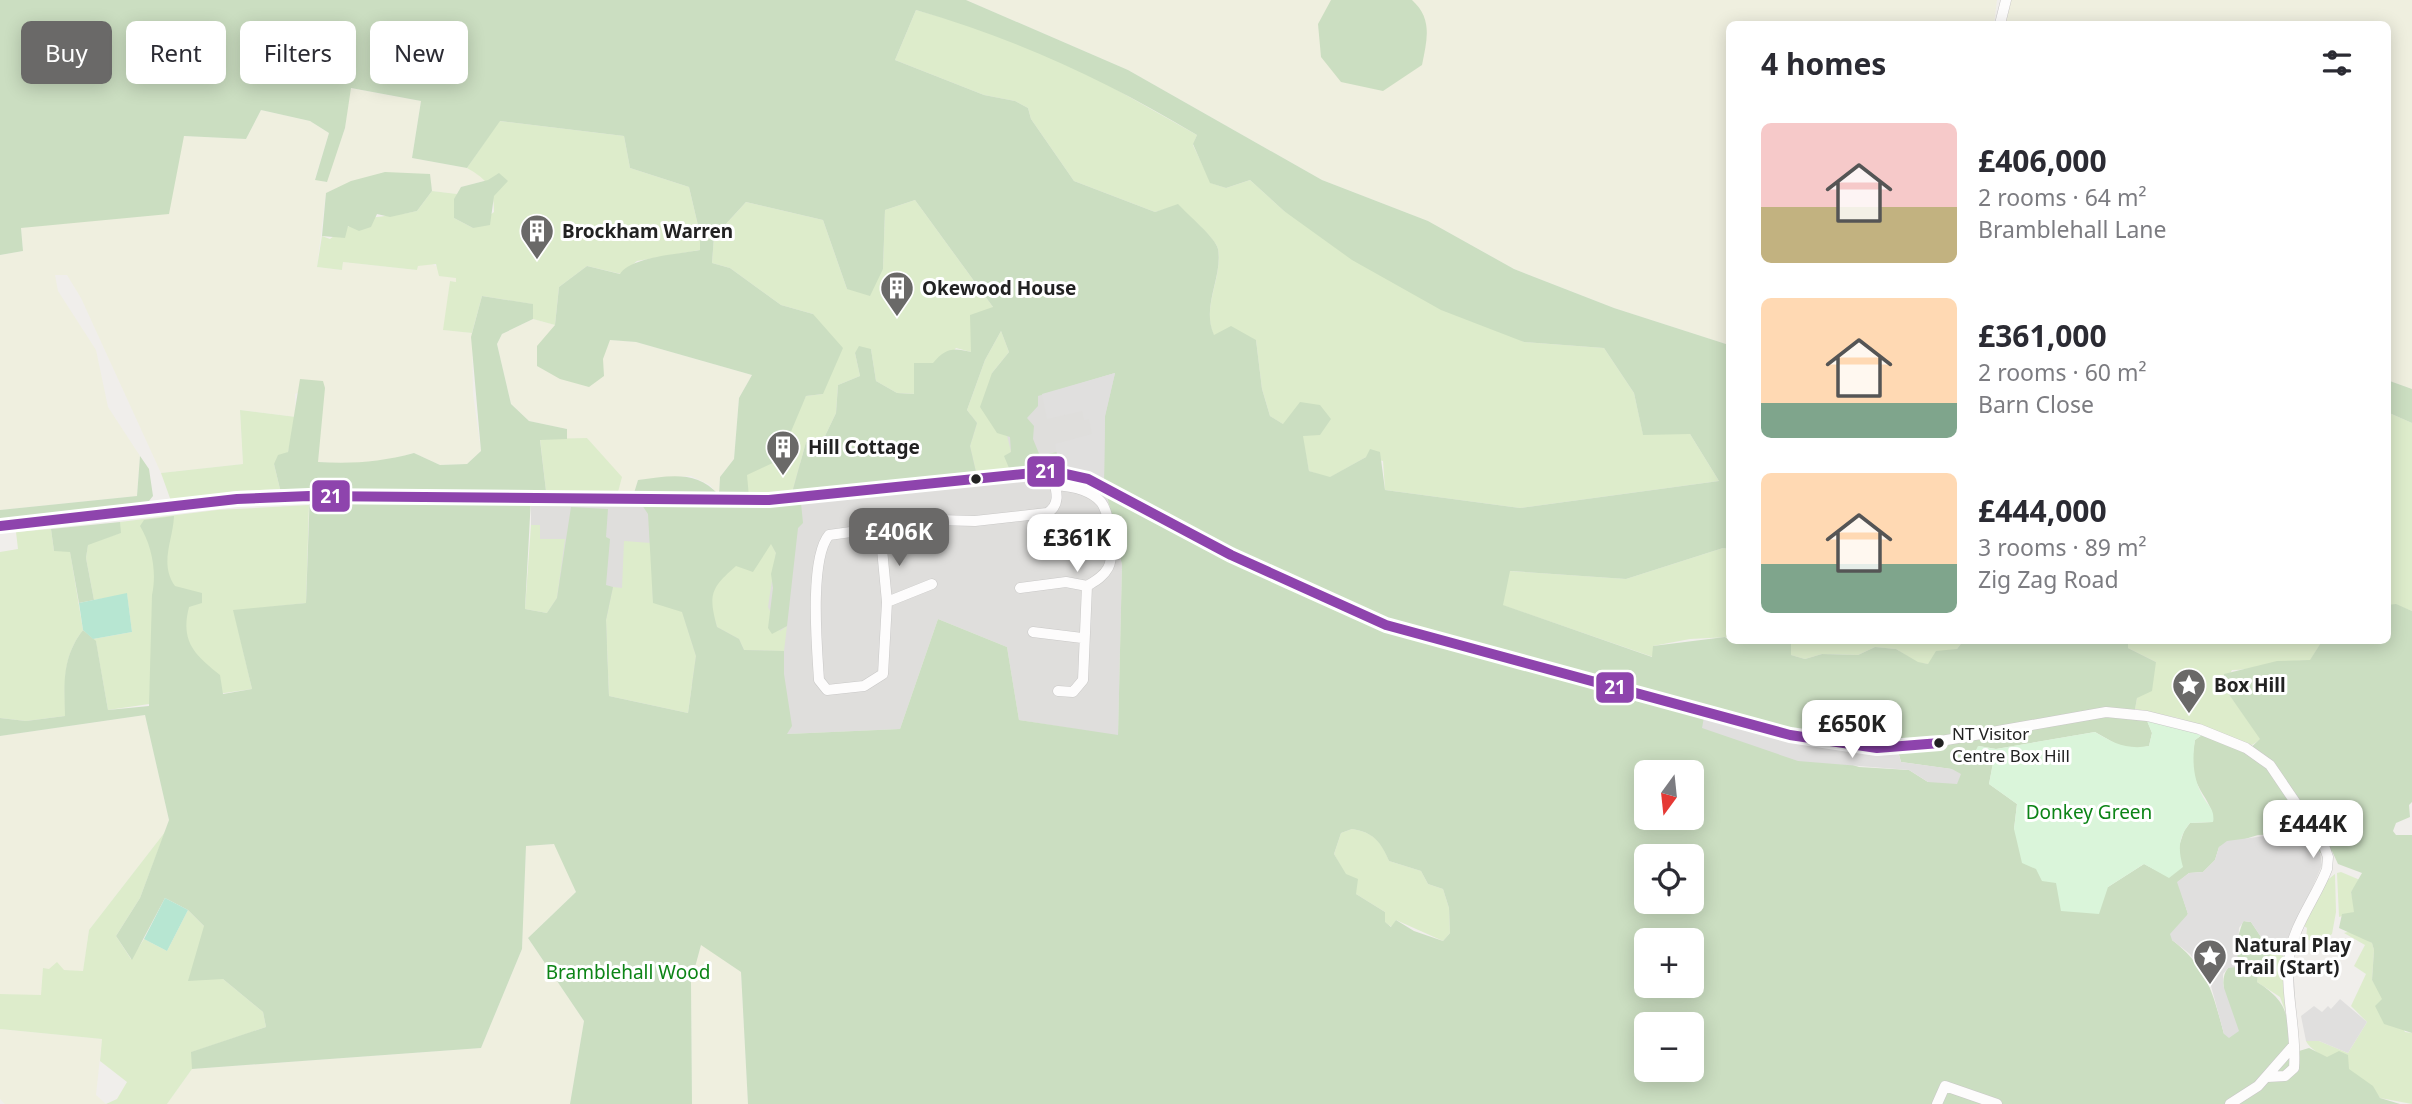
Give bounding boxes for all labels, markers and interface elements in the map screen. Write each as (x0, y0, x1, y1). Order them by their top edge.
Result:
chip: Buy (21, 21, 112, 84)
chip: Rent (126, 21, 226, 84)
chip: Filters (240, 21, 356, 84)
chip: New (370, 21, 468, 84)
text: 4 homes (1761, 43, 1886, 84)
icon: filters (2318, 44, 2356, 82)
text: £406,000 (1978, 140, 2107, 181)
icon: home (1817, 151, 1901, 235)
text: 2 rooms · 64 m² (1978, 181, 2147, 213)
building icon: Brockham Warren (518, 212, 556, 261)
text: Bramblehall Lane (1978, 213, 2167, 245)
place label: Brockham Warren (562, 218, 733, 244)
building icon: Okewood House (878, 269, 916, 318)
place label: Okewood House (922, 275, 1076, 301)
text: £361,000 (1978, 315, 2107, 356)
icon: home (1817, 326, 1901, 410)
text: 2 rooms · 60 m² (1978, 356, 2147, 388)
text: Barn Close (1978, 388, 2094, 420)
building icon: Hill Cottage (764, 428, 802, 477)
place label: Hill Cottage (808, 434, 920, 460)
line badge: 21 (1026, 455, 1066, 488)
text: 21 (1035, 458, 1057, 484)
unlabelled marker (969, 472, 983, 486)
line badge: 21 (311, 479, 351, 513)
text: 21 (320, 483, 342, 509)
text: £444,000 (1978, 490, 2107, 531)
icon: home (1817, 501, 1901, 585)
pin: £406K (850, 508, 948, 568)
pin: £361K (1028, 514, 1126, 574)
text: £406K (865, 515, 933, 547)
text: £361K (1043, 521, 1111, 553)
text: 3 rooms · 89 m² (1978, 531, 2147, 563)
text: Zig Zag Road (1978, 563, 2119, 595)
place icon: Box Hill (2170, 666, 2208, 715)
line badge: 21 (1595, 671, 1635, 704)
place label: Box Hill (2214, 672, 2286, 698)
text: 21 (1604, 674, 1626, 700)
pin: £650K (1803, 700, 1901, 760)
text: £650K (1818, 707, 1886, 739)
place label: NT Visitor Centre Box Hill (1952, 722, 2070, 767)
marker: NT Visitor Centre Box Hill (1932, 736, 1946, 750)
north arrow (1634, 760, 1704, 830)
map controls (1634, 760, 1704, 1082)
park label: Donkey Green (2026, 799, 2152, 825)
pin: £444K (2264, 800, 2362, 860)
text: £444K (2279, 807, 2347, 839)
button: locate (1634, 844, 1704, 914)
button: + (1634, 928, 1704, 998)
place label: Natural Play Trail (Start) (2234, 932, 2351, 980)
place icon: Natural Play Trail (Start) (2191, 937, 2229, 986)
park label: Bramblehall Wood (546, 959, 710, 985)
button: − (1634, 1012, 1704, 1082)

